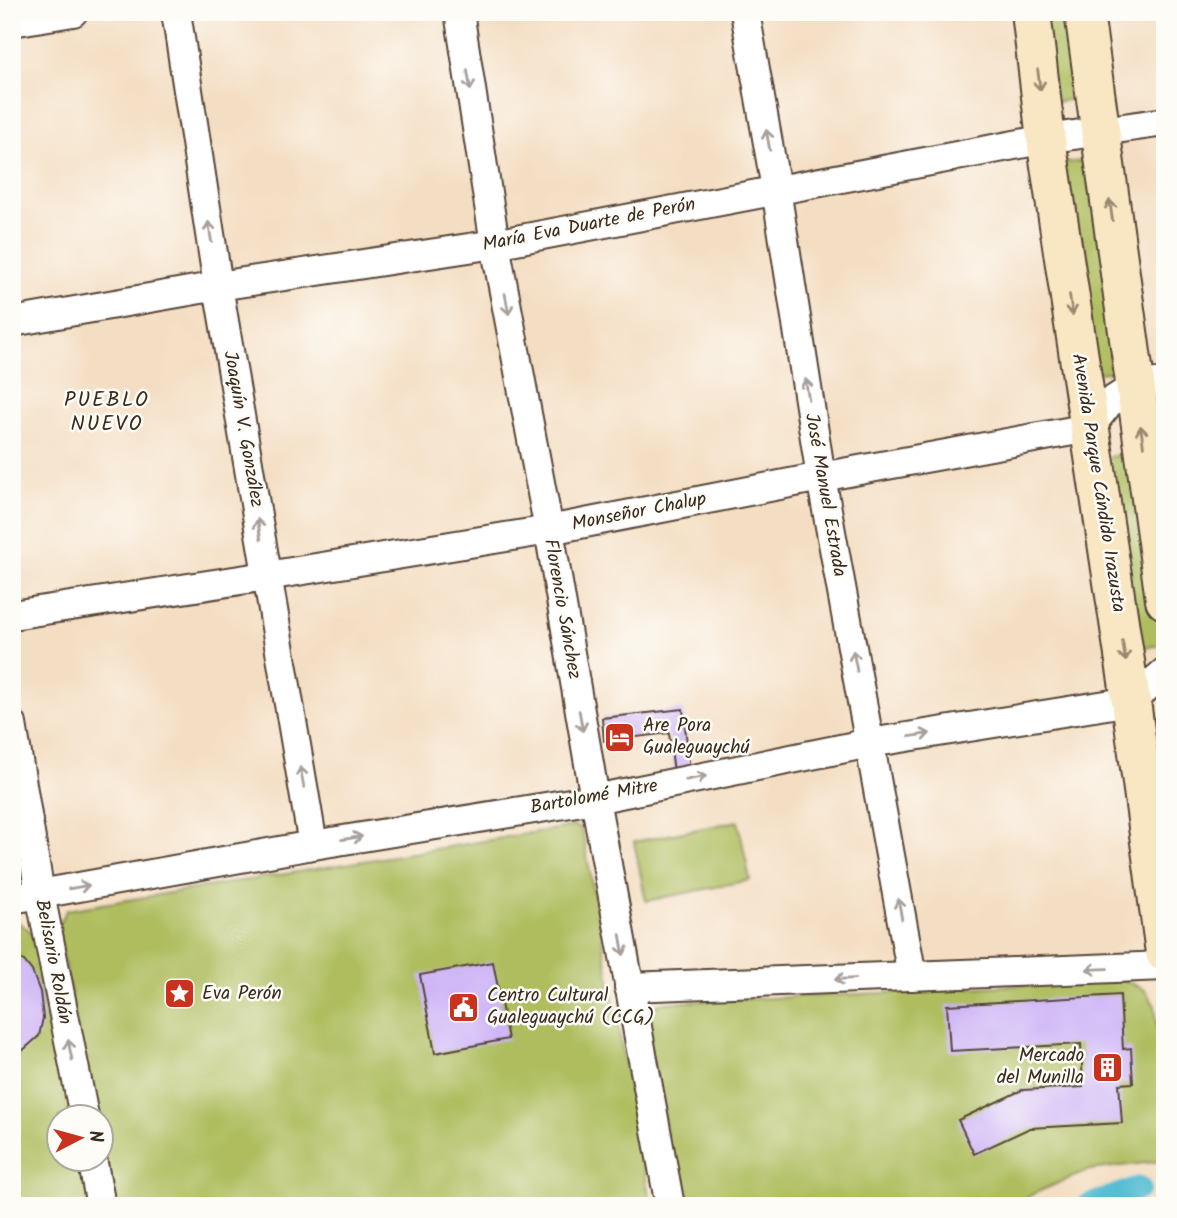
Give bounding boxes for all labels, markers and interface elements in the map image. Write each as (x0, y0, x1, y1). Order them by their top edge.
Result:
one-way arrow (463, 68, 476, 91)
one-way arrow (1033, 68, 1046, 91)
one-way arrow (760, 129, 774, 152)
street label: María Eva Duarte de Perón (480, 190, 698, 260)
one-way arrow (1104, 200, 1117, 222)
one-way arrow (203, 221, 216, 244)
one-way arrow (500, 292, 514, 315)
one-way arrow (1065, 293, 1078, 316)
street label: Joaquín V. González (214, 348, 272, 510)
street label: Avenida Parque Cándido Irazusta (1063, 351, 1133, 615)
one-way arrow (800, 378, 813, 401)
district label: PUEBLO NUEVO (64, 384, 150, 441)
street label: José Manuel Estrada (796, 411, 854, 579)
one-way arrow (1135, 425, 1148, 448)
street label: Monseñor Chalup (569, 484, 709, 540)
one-way arrow (252, 518, 266, 541)
street label: Florencio Sánchez (535, 536, 589, 682)
one-way arrow (1117, 639, 1130, 662)
one-way arrow (848, 650, 861, 673)
one-way arrow (575, 709, 588, 732)
place label: Are Pora Gualeguaychú (643, 711, 750, 763)
hotel icon: Are Pora Gualeguaychú (603, 720, 637, 754)
one-way arrow (908, 728, 931, 741)
one-way arrow (295, 767, 308, 789)
street label: Bartolomé Mitre (528, 771, 661, 823)
one-way arrow (684, 771, 707, 785)
one-way arrow (340, 831, 363, 844)
one-way arrow (67, 880, 90, 893)
street label: Belisario Roldán (26, 897, 80, 1027)
one-way arrow (893, 898, 906, 921)
one-way arrow (615, 933, 629, 956)
one-way arrow (1085, 962, 1108, 975)
one-way arrow (834, 972, 857, 985)
place icon: Eva Perón (162, 977, 196, 1011)
place label: Eva Perón (202, 979, 282, 1009)
place label: Centro Cultural Gualeguaychú (CCG) (487, 981, 654, 1033)
public building icon: Centro Cultural Gualeguaychú (CCG) (447, 990, 481, 1024)
one-way arrow (63, 1039, 77, 1062)
place label: Mercado del Munilla (997, 1041, 1084, 1093)
building icon: Mercado del Munilla (1090, 1050, 1124, 1084)
north arrow (46, 1102, 116, 1172)
text: N (79, 1129, 110, 1144)

